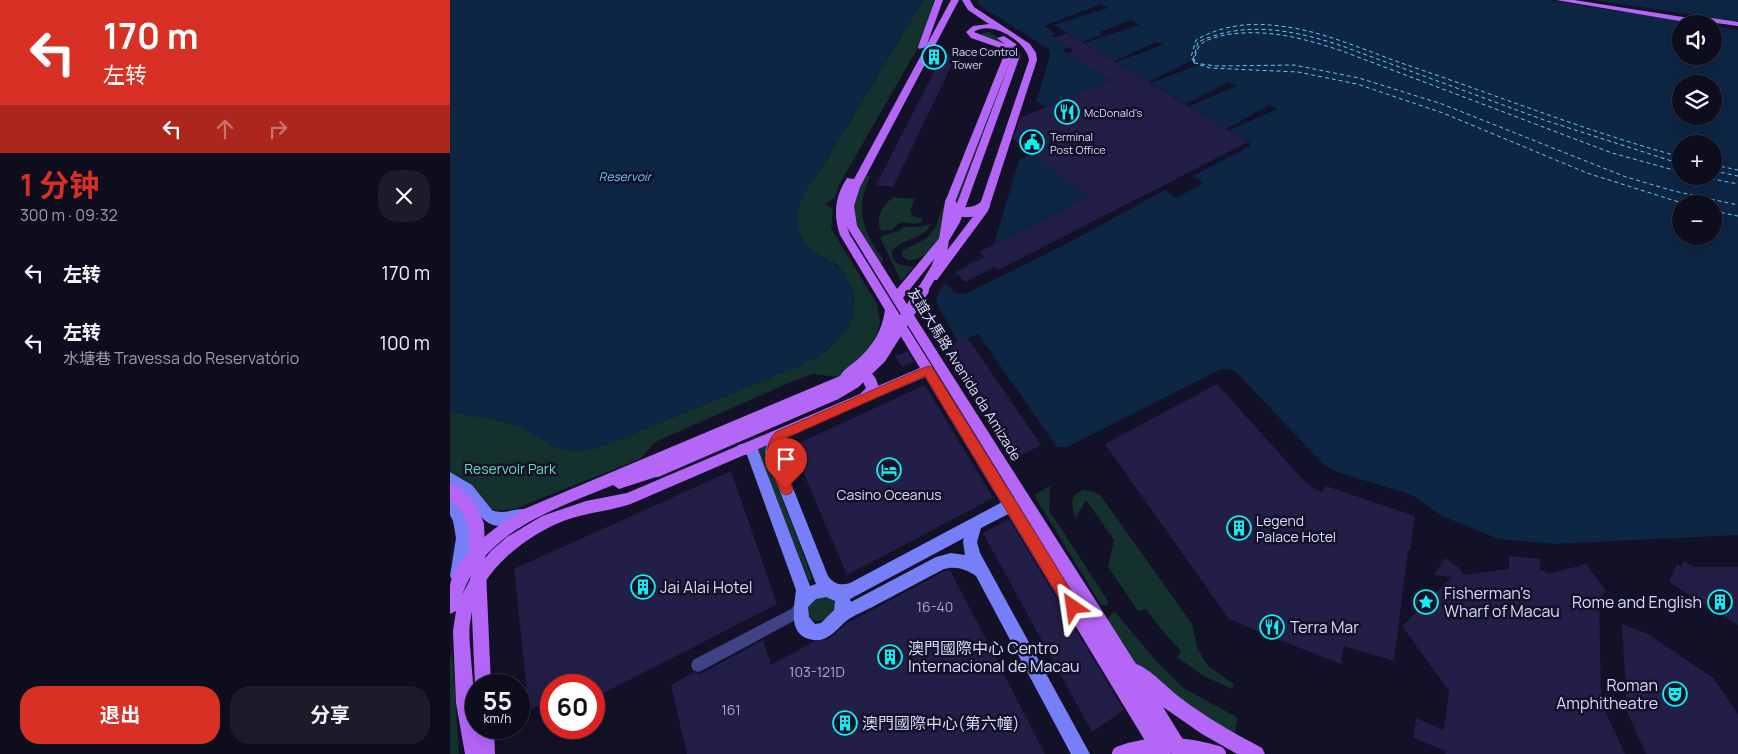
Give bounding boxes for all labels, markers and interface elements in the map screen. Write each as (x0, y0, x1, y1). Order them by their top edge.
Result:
text: 170 m (103, 12, 199, 60)
map controls (1672, 15, 1722, 245)
button: sound (1672, 15, 1722, 65)
icon: left (20, 20, 85, 85)
building icon: Race Control Tower (921, 44, 947, 70)
place label: Race Control Tower (952, 44, 1018, 72)
text: 左转 (103, 60, 147, 90)
button: layers (1672, 75, 1722, 125)
restaurant icon: McDonald's (1054, 99, 1080, 125)
place label: McDonald's (1084, 105, 1142, 120)
icon: left (158, 115, 186, 143)
icon: ahead (211, 115, 239, 143)
icon: right (264, 115, 292, 143)
public building icon: Terminal Post Office (1019, 129, 1045, 155)
place label: Terminal Post Office (1050, 129, 1106, 157)
button: + (1672, 135, 1722, 185)
text: 1 分钟 (20, 164, 99, 205)
water label: Reservoir (599, 168, 653, 185)
button: close (378, 170, 430, 222)
button: − (1672, 195, 1722, 245)
text: 300 m · 09:32 (20, 204, 118, 226)
icon: left (20, 259, 48, 287)
text: 170 m (382, 260, 430, 286)
text: 左转 (63, 261, 101, 287)
street label: 友誼大馬路 Avenida da Amizade (904, 284, 1026, 464)
text: 左转 (63, 319, 101, 345)
icon: left (20, 329, 48, 357)
text: 100 m (379, 330, 430, 356)
text: 水塘巷 Travessa do Reservatório (63, 347, 299, 369)
pin (765, 438, 807, 489)
icon: arrive (772, 445, 800, 473)
hotel icon: Casino Oceanus (876, 457, 902, 483)
park label: Reservoir Park (464, 459, 557, 478)
place label: Casino Oceanus (836, 485, 942, 504)
place label: Legend Palace Hotel (1256, 511, 1336, 546)
building icon: Legend Palace Hotel (1226, 515, 1252, 541)
building icon: Jai Alai Hotel (630, 574, 656, 600)
place label: Jai Alai Hotel (660, 576, 753, 598)
position arrow (1046, 580, 1098, 632)
place label: Fisherman's Wharf of Macau (1444, 582, 1560, 622)
place icon: Fisherman's Wharf of Macau (1413, 589, 1439, 615)
building icon: Rome and English (1707, 589, 1733, 615)
place label: Rome and English (1572, 591, 1702, 613)
house number: 16-40 (917, 597, 953, 616)
restaurant icon: Terra Mar (1259, 614, 1285, 640)
place label: Terra Mar (1290, 616, 1359, 638)
place label: 澳門國際中心 Centro Internacional de Macau (908, 637, 1080, 677)
building icon: 澳門國際中心 Centro Internacional de Macau (877, 644, 903, 670)
house number: 103-121D (789, 662, 845, 681)
speed limit sign: 60 (540, 674, 605, 739)
place label: Roman Amphitheatre (1556, 674, 1658, 714)
theatre icon: Roman Amphitheatre (1662, 681, 1688, 707)
text: 55 (483, 683, 512, 718)
button: 退出 (20, 686, 220, 744)
button: 分享 (230, 686, 430, 744)
house number: 161 (721, 700, 741, 719)
text: km/h (484, 710, 511, 727)
building icon: 澳門國際中心(第六幢) (832, 710, 858, 736)
place label: 澳門國際中心(第六幢) (862, 712, 1020, 734)

